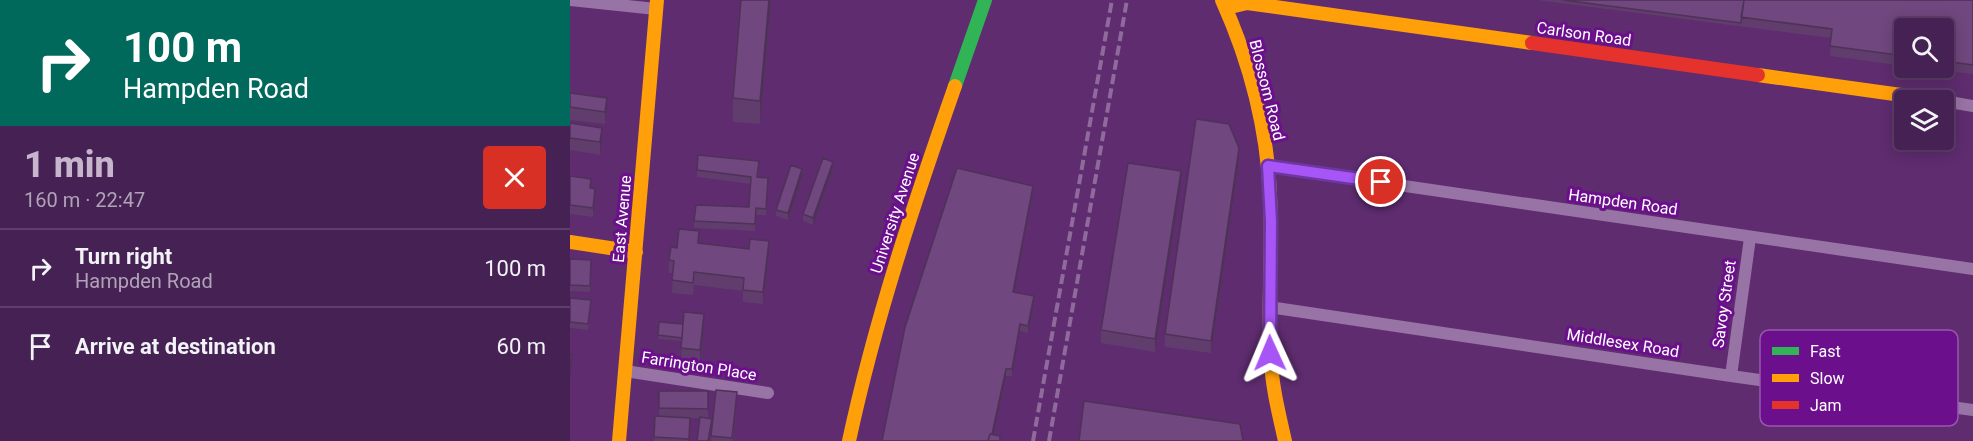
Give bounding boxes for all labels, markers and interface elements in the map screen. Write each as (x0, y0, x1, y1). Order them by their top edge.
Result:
street label: Carlson Road (1535, 18, 1633, 50)
map controls (1894, 18, 1954, 150)
button: search (1894, 18, 1954, 78)
text: 100 m (123, 23, 242, 72)
icon: right (24, 24, 102, 102)
street label: Blossom Road (1245, 38, 1289, 142)
text: Hampden Road (123, 73, 309, 105)
button: layers (1894, 90, 1954, 150)
text: 1 min (24, 144, 115, 186)
button: close (483, 146, 546, 209)
street label: University Avenue (867, 150, 923, 276)
pin (1355, 156, 1406, 207)
icon: arrive (1364, 165, 1397, 198)
street label: East Avenue (609, 175, 635, 263)
street label: Hampden Road (1567, 185, 1679, 219)
text: 160 m · 22:47 (24, 188, 145, 212)
text: Turn right (75, 244, 172, 269)
icon: right (24, 252, 57, 285)
text: 100 m (484, 256, 546, 281)
street label: Savoy Street (1708, 259, 1740, 349)
text: Hampden Road (75, 269, 213, 293)
position arrow (1238, 321, 1302, 385)
street label: Middlesex Road (1565, 325, 1681, 361)
icon: arrive (24, 330, 57, 363)
legend (1760, 330, 1958, 426)
text: Arrive at destination (75, 334, 276, 359)
text: 60 m (497, 334, 546, 359)
text: Fast (1810, 342, 1841, 361)
street label: Farrington Place (640, 348, 758, 384)
text: Slow (1810, 369, 1845, 388)
text: Jam (1810, 396, 1842, 415)

